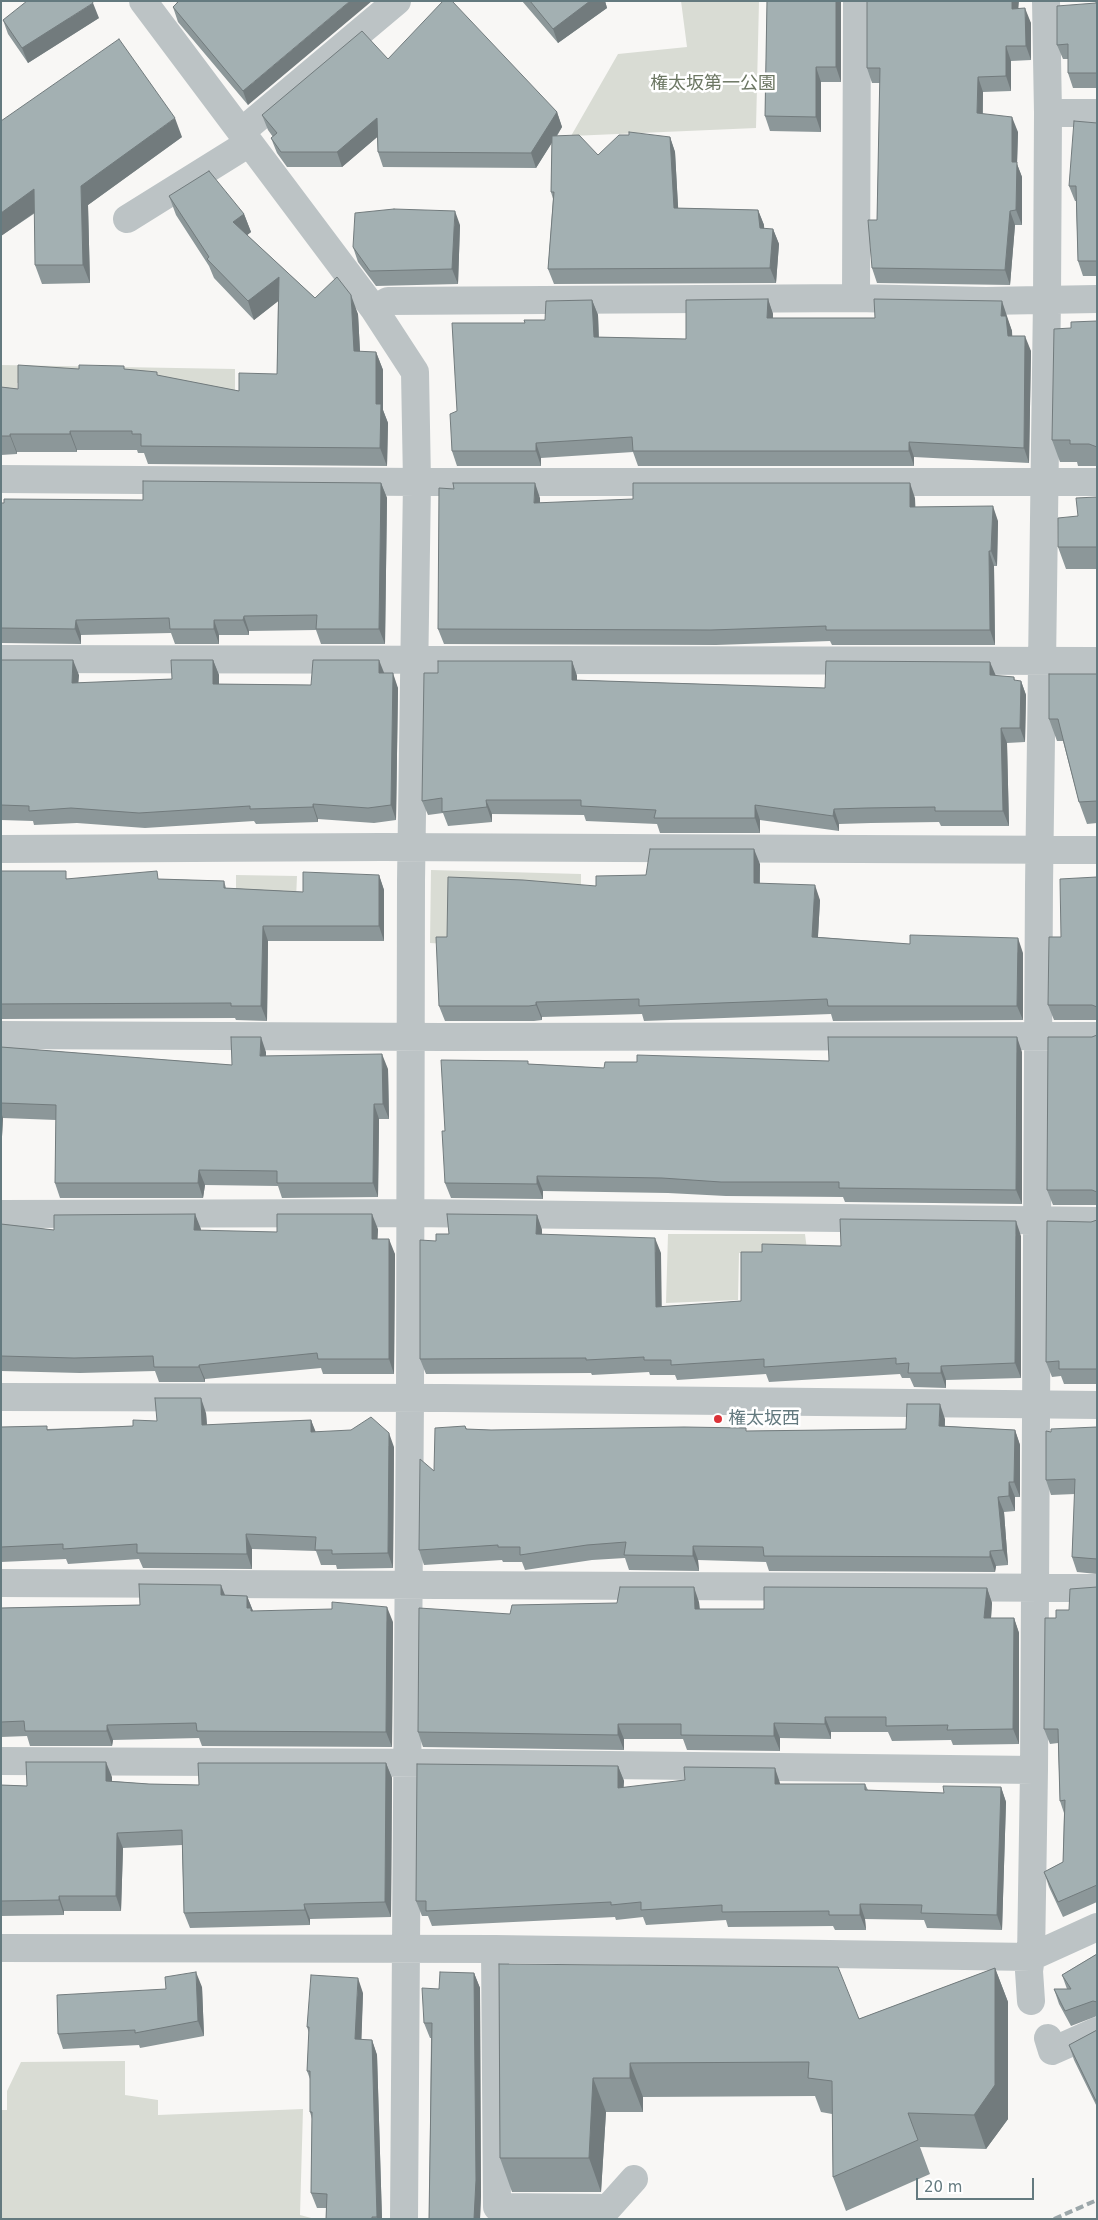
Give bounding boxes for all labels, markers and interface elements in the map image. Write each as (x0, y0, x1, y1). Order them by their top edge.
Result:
park label: 権太坂第一公園 (650, 73, 776, 95)
place label: 権太坂西 (728, 1408, 800, 1430)
marker: 権太坂西 (712, 1413, 724, 1425)
scale bar (918, 2168, 1036, 2200)
text: 20 m (924, 2178, 962, 2196)

